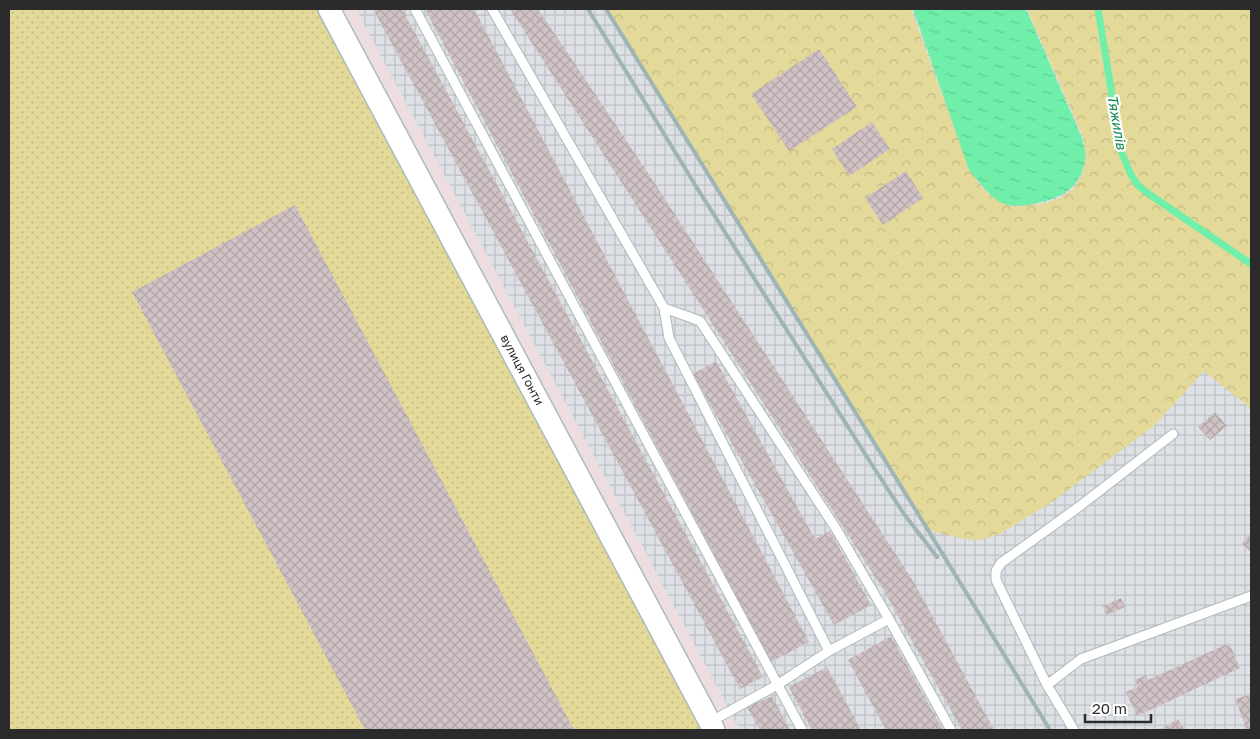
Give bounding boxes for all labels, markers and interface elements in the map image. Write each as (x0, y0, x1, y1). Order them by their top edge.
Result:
water label: Тяжилів (1104, 93, 1131, 152)
street label: вулиця Гонти (498, 332, 547, 408)
scale bar (1085, 692, 1151, 724)
text: 20 m (1092, 699, 1127, 717)

